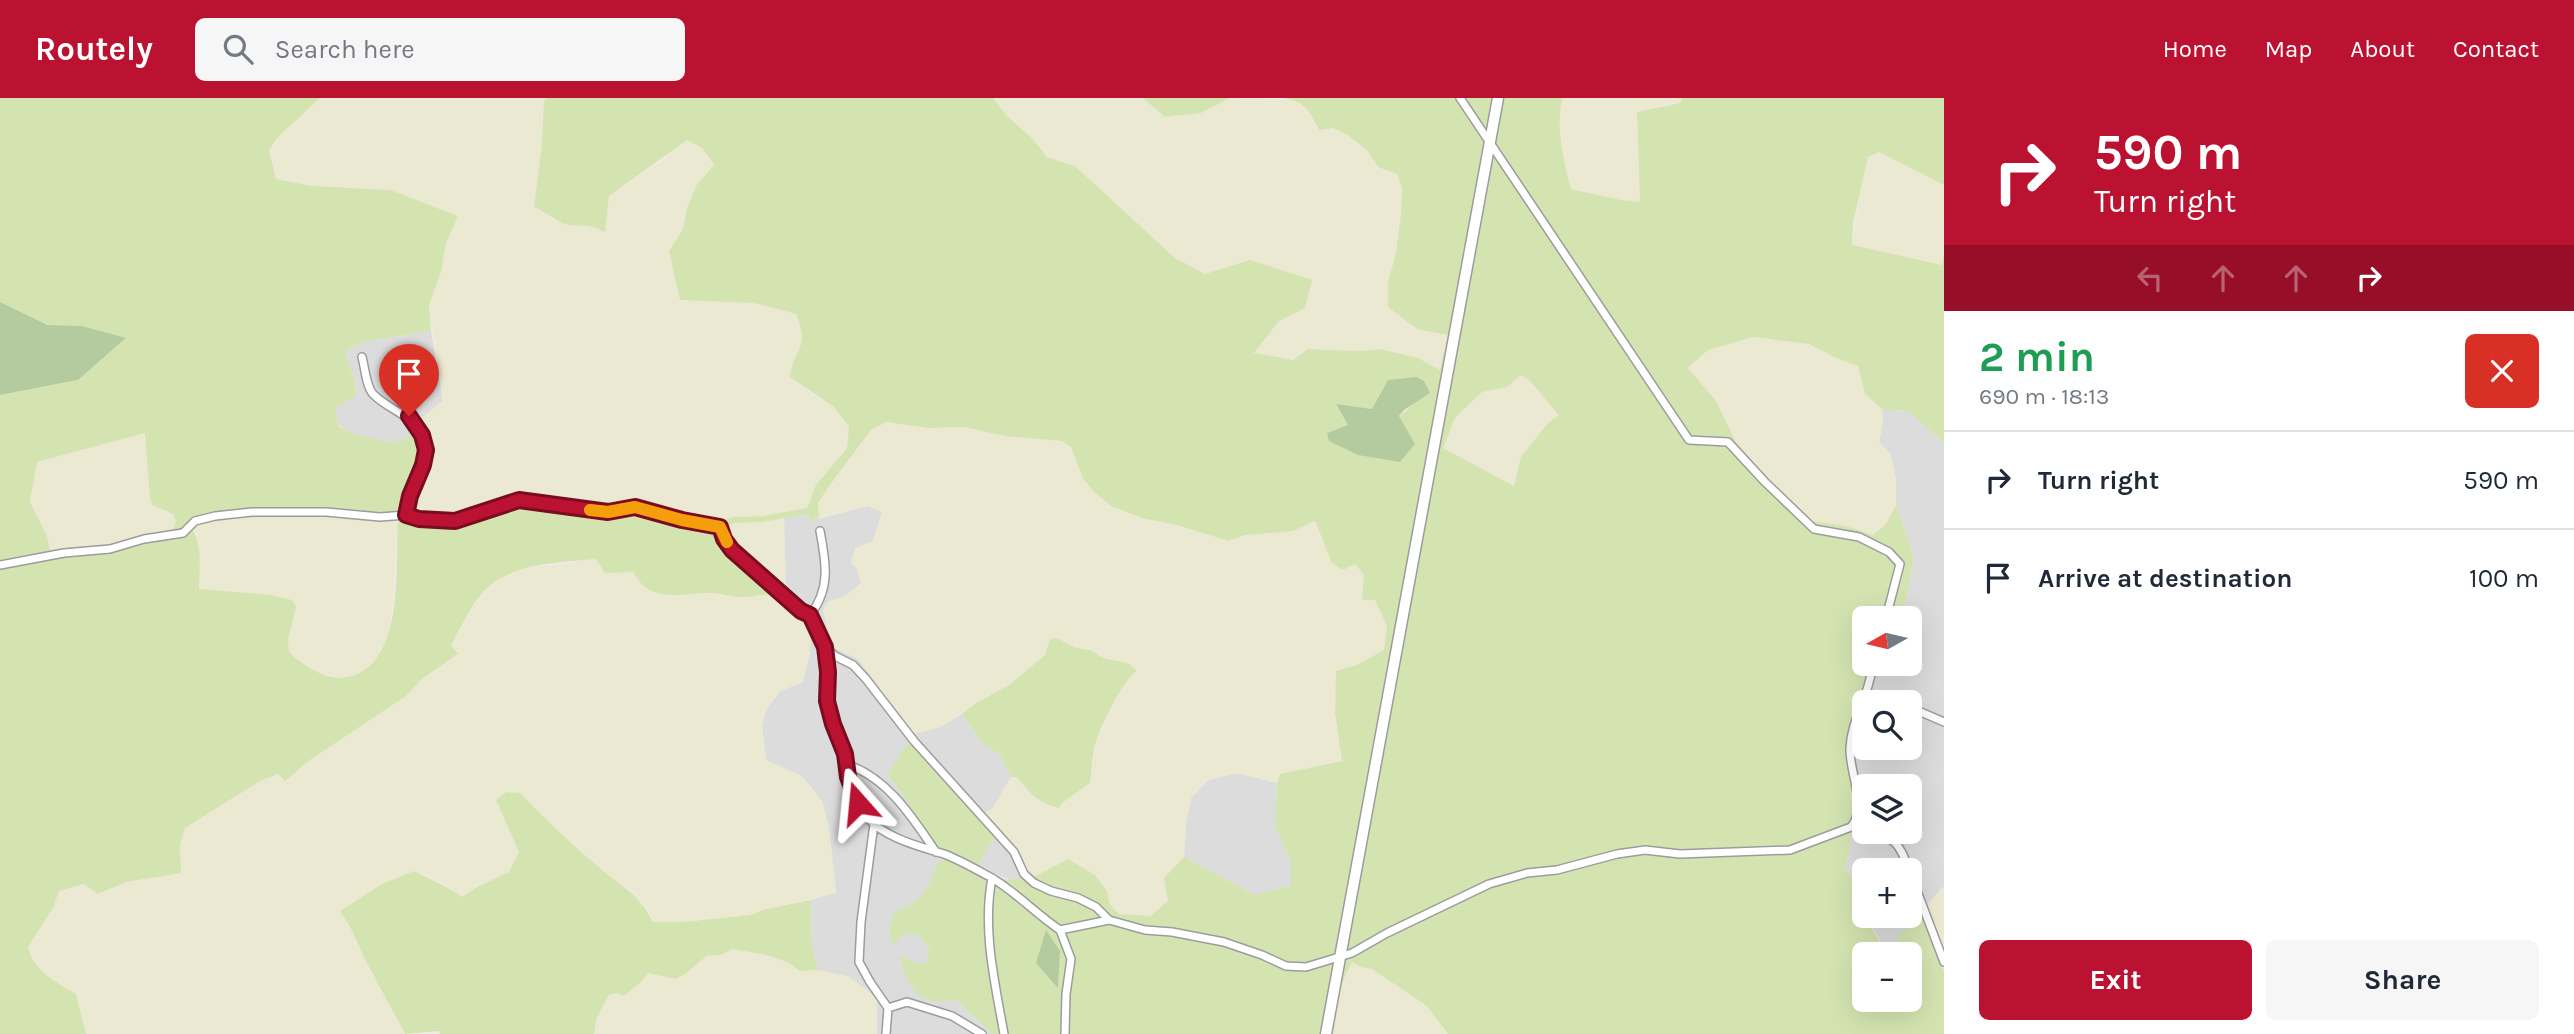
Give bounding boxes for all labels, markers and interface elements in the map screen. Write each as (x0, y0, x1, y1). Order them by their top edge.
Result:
search box (195, 18, 685, 81)
text: Routely (35, 30, 153, 68)
icon: search (219, 30, 257, 68)
text: Search here (275, 34, 415, 65)
text: Home (2163, 35, 2227, 63)
text: Map (2265, 35, 2312, 63)
text: About (2350, 35, 2415, 63)
text: Contact (2453, 35, 2539, 63)
text: 590 m (2094, 124, 2242, 181)
icon: right (1979, 126, 2070, 217)
text: Turn right (2094, 183, 2236, 220)
icon: left (2131, 259, 2169, 297)
icon: ahead (2204, 259, 2242, 297)
icon: ahead (2277, 259, 2315, 297)
icon: right (2350, 259, 2388, 297)
text: 2 min (1979, 332, 2095, 382)
button: close (2465, 334, 2539, 408)
pin (379, 344, 439, 416)
icon: arrive (390, 355, 428, 393)
text: 690 m · 18:13 (1979, 383, 2109, 410)
icon: right (1979, 461, 2017, 499)
text: Turn right (2038, 465, 2159, 496)
text: 590 m (2463, 465, 2539, 496)
icon: arrive (1979, 559, 2017, 597)
text: Arrive at destination (2038, 563, 2292, 594)
text: 100 m (2469, 563, 2539, 594)
north arrow (1852, 606, 1922, 676)
map controls (1852, 606, 1922, 1012)
button: search (1852, 690, 1922, 760)
position arrow (821, 766, 895, 840)
button: layers (1852, 774, 1922, 844)
button: + (1852, 858, 1922, 928)
button: Exit (1979, 940, 2252, 1020)
button: Share (2266, 940, 2539, 1020)
button: − (1852, 942, 1922, 1012)

